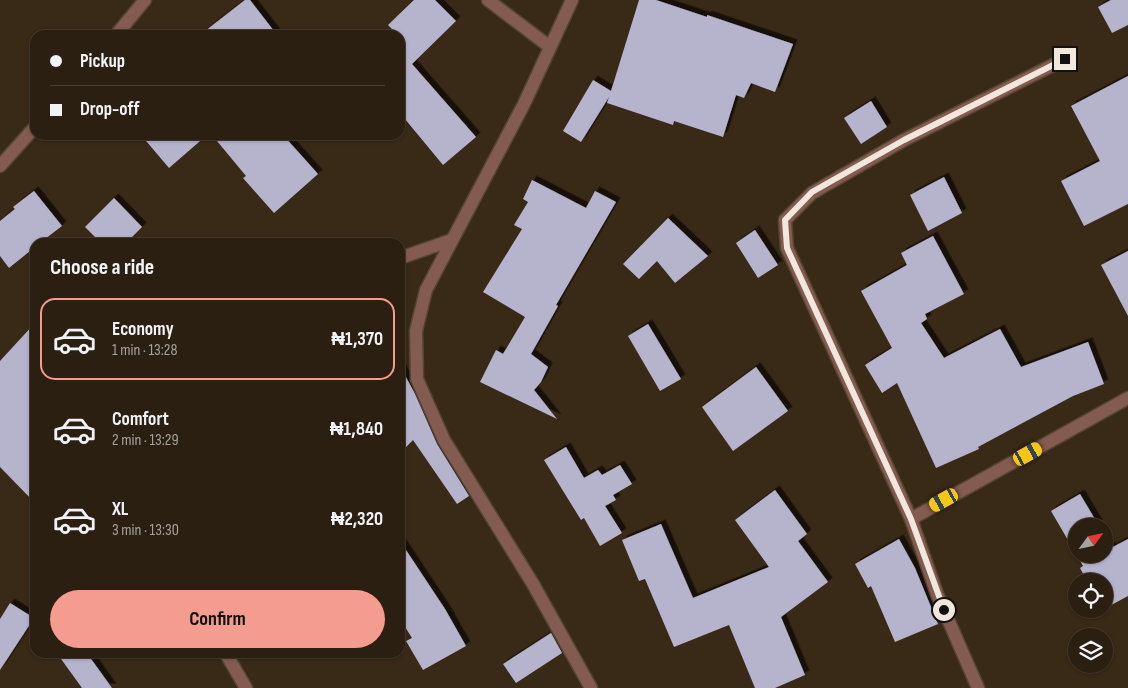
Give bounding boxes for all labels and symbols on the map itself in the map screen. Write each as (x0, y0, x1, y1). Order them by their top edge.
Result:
route end (1054, 48, 1076, 70)
car (1011, 440, 1044, 468)
car (927, 486, 960, 514)
north arrow (1068, 518, 1112, 562)
route start (933, 599, 955, 621)

